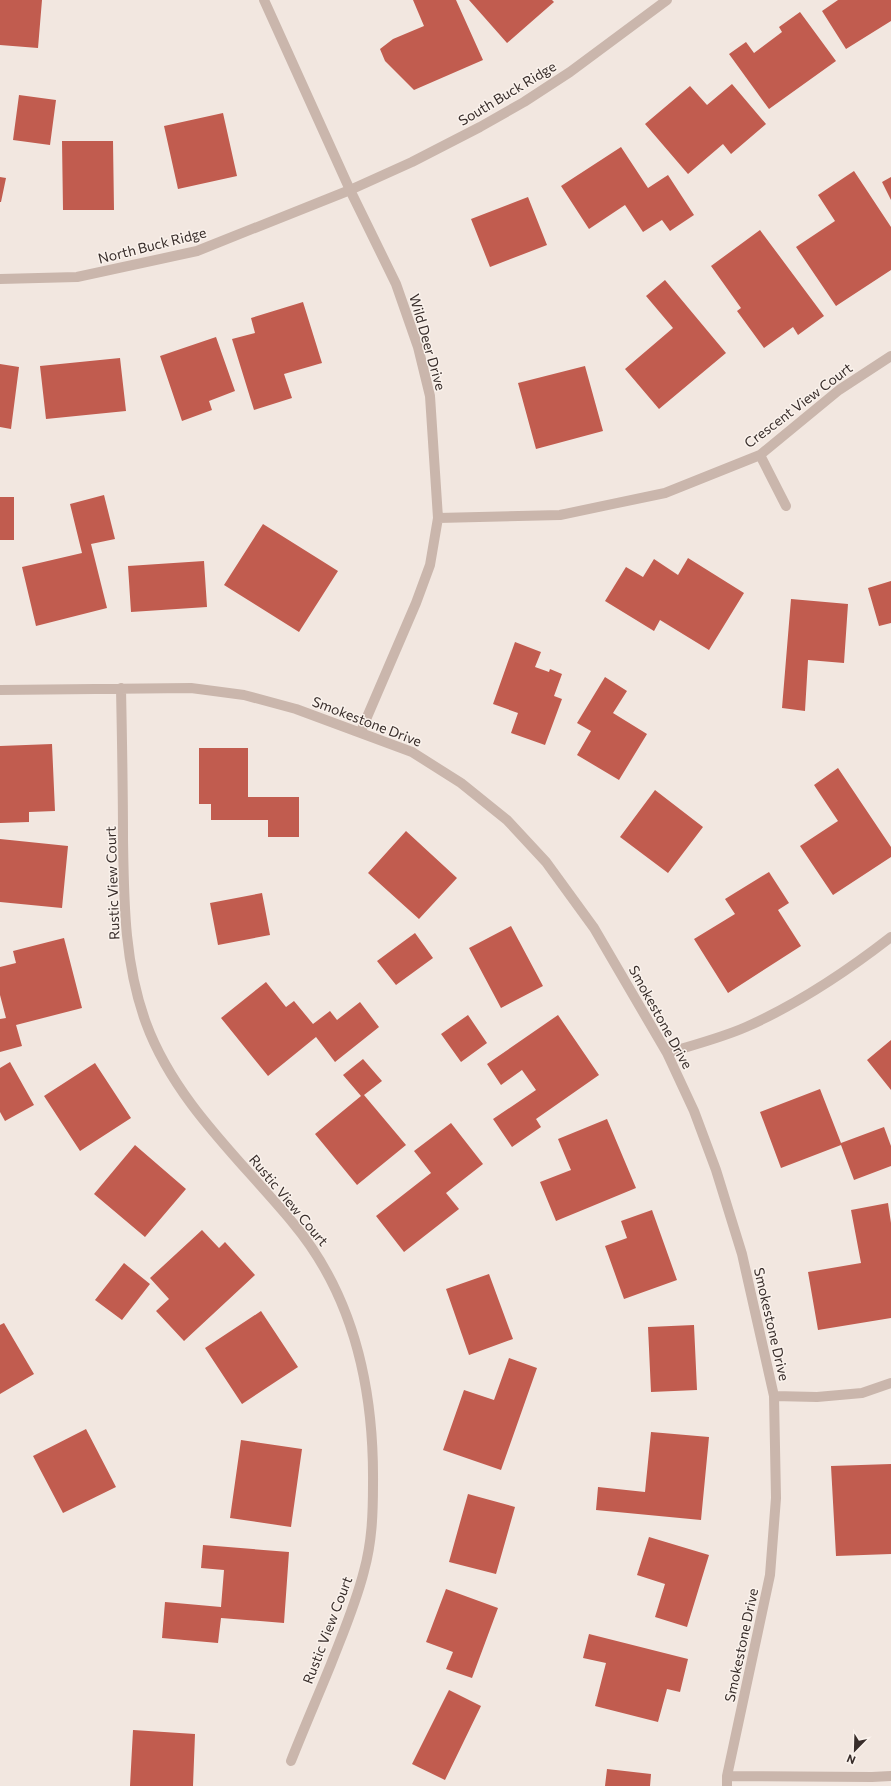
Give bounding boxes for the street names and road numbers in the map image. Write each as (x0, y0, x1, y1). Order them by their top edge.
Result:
street label: South Buck Ridge (455, 57, 559, 129)
street label: North Buck Ridge (96, 223, 208, 267)
street label: Wild Deer Drive (406, 292, 450, 392)
street label: Crescent View Court (741, 359, 856, 451)
street label: Smokestone Drive (310, 692, 424, 750)
street label: Rustic View Court (102, 826, 122, 940)
street label: Smokestone Drive (626, 962, 696, 1072)
street label: Rustic View Court (246, 1151, 332, 1249)
street label: Smokestone Drive (751, 1266, 793, 1382)
street label: Rustic View Court (299, 1574, 355, 1686)
street label: Smokestone Drive (721, 1587, 761, 1703)

